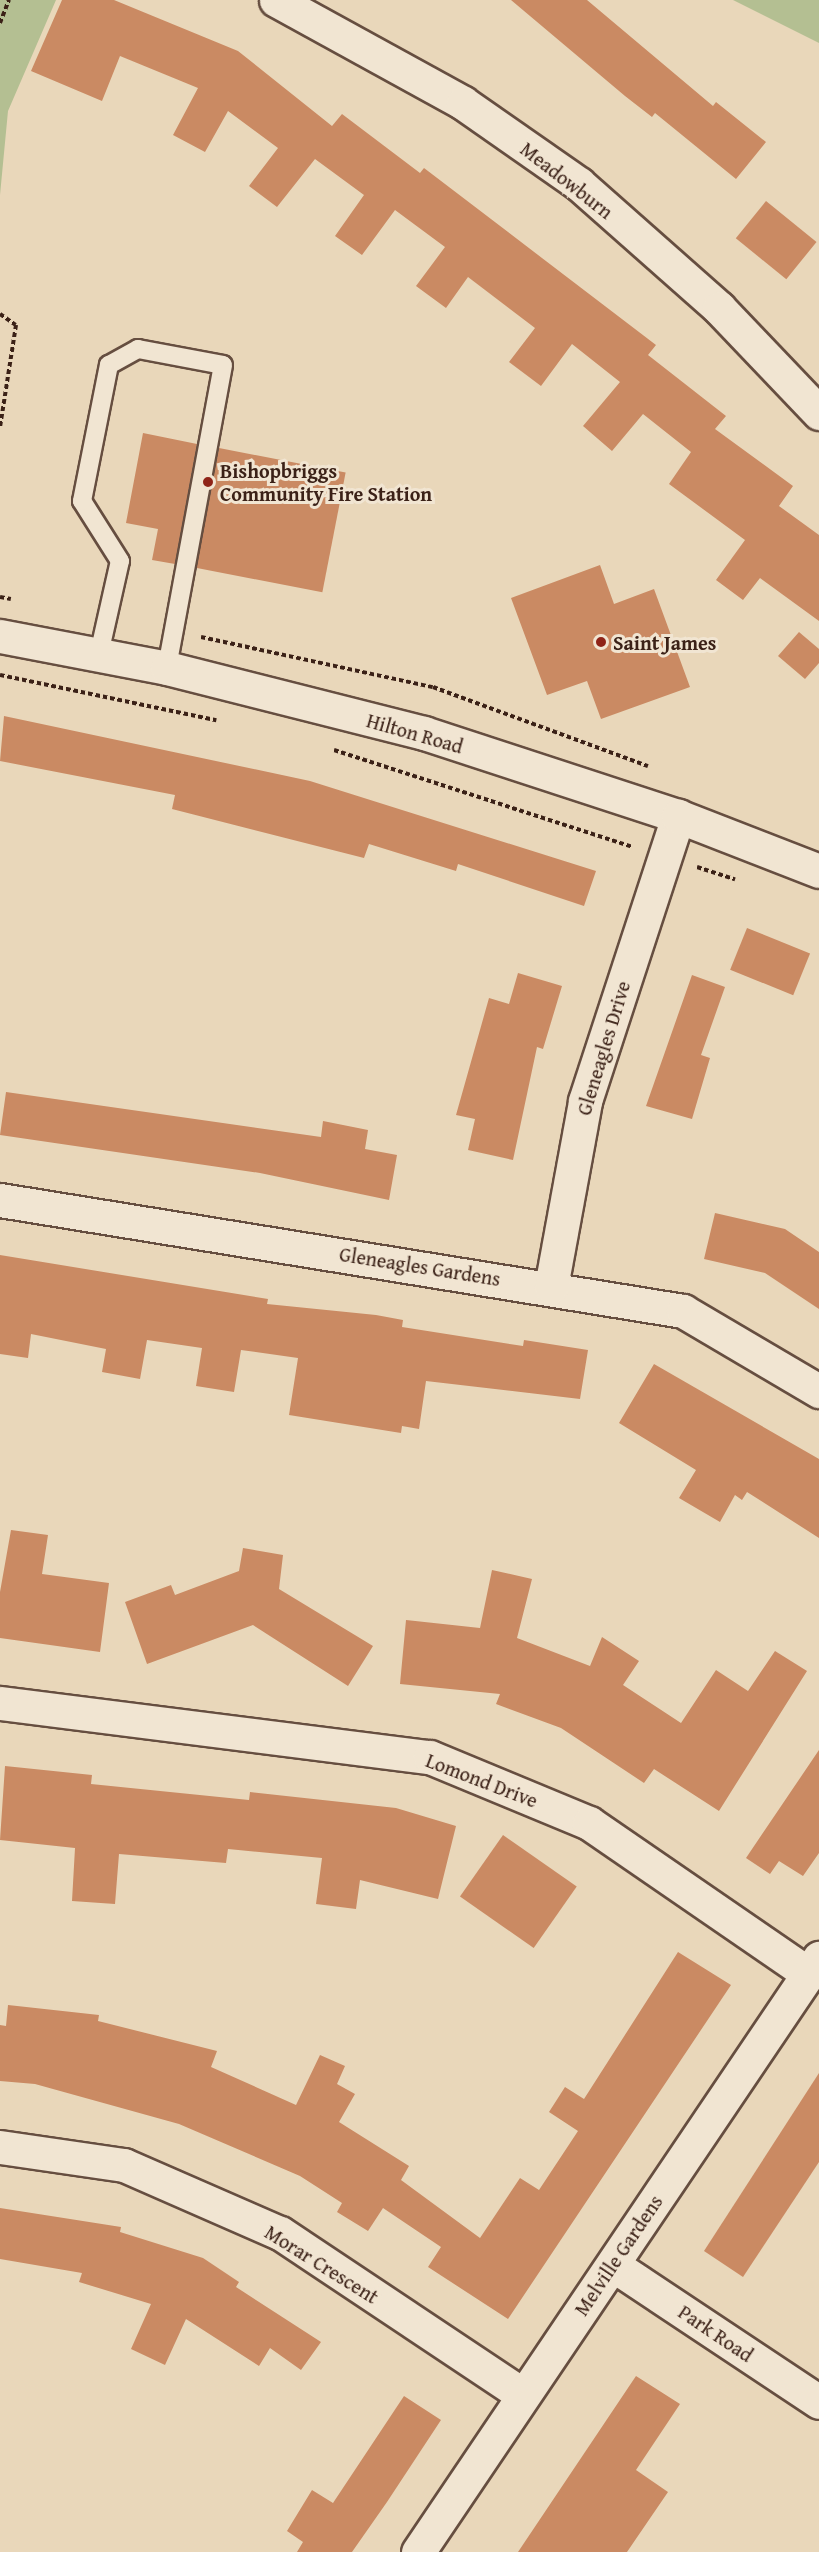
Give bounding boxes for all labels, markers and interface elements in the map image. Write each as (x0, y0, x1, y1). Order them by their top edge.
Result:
street label: Meadowburn (516, 136, 618, 224)
place label: Bishopbriggs Community Fire Station (220, 458, 432, 505)
marker: Bishopbriggs Community Fire Station (201, 475, 215, 489)
place label: Saint James (613, 630, 716, 654)
marker: Saint James (594, 635, 608, 649)
street label: Hilton Road (364, 708, 466, 758)
street label: Gleneagles Drive (571, 978, 635, 1118)
street label: Gleneagles Gardens (338, 1241, 502, 1291)
street label: Lomond Drive (423, 1748, 541, 1812)
street label: Melville Gardens (569, 2190, 667, 2320)
street label: Morar Crescent (261, 2220, 383, 2308)
street label: Park Road (674, 2299, 758, 2367)

